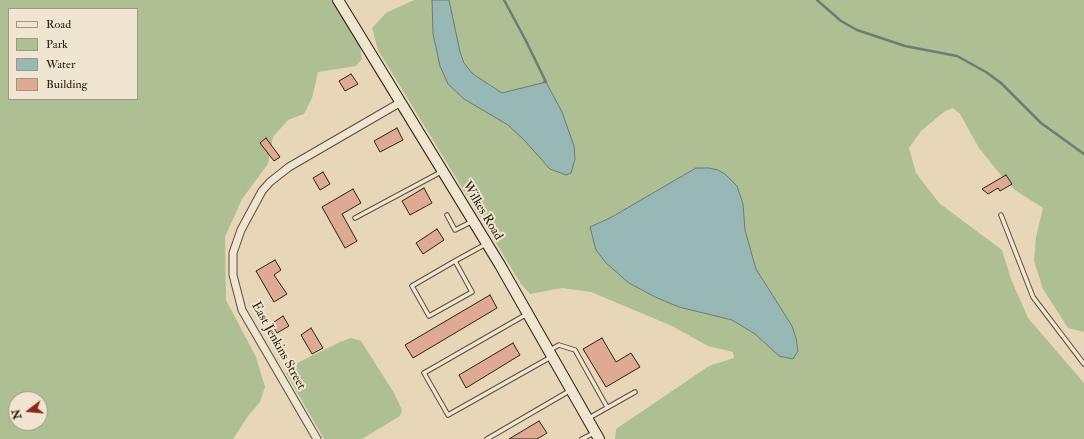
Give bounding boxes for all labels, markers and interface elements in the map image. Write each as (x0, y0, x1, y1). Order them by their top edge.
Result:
legend (8, 8, 138, 100)
text: Road (46, 17, 71, 32)
text: Park (46, 37, 68, 52)
text: Water (46, 57, 75, 72)
text: Building (46, 77, 87, 92)
street label: Wilkes Road (458, 179, 506, 243)
street label: East Jenkins Street (247, 299, 309, 393)
north arrow (8, 391, 48, 431)
text: N (9, 408, 25, 421)

